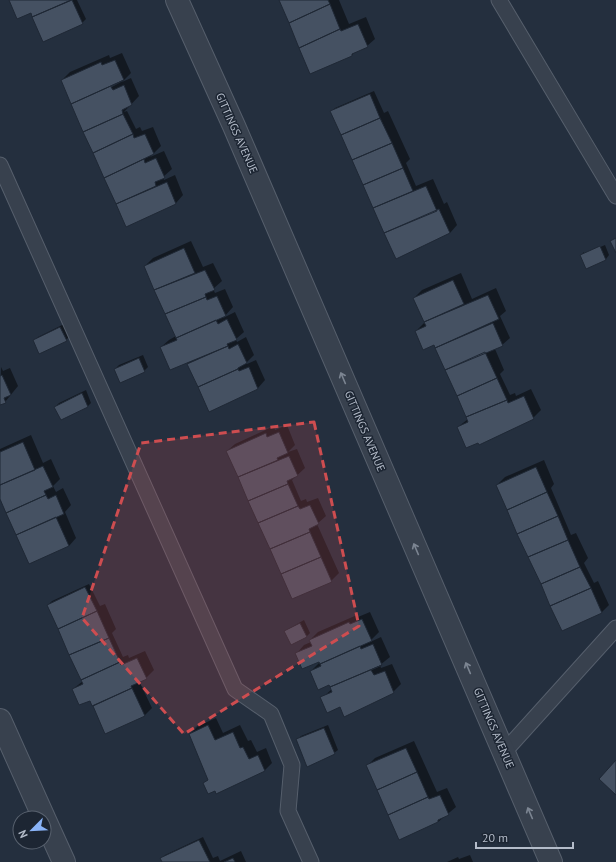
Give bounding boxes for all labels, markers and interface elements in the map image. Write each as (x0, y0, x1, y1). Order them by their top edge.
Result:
street label: GITTINGS AVENUE (213, 91, 261, 176)
one-way arrow (338, 372, 346, 384)
street label: GITTINGS AVENUE (342, 388, 388, 474)
one-way arrow (412, 543, 420, 555)
one-way arrow (464, 663, 471, 675)
street label: GITTINGS AVENUE (471, 685, 517, 771)
one-way arrow (526, 808, 534, 820)
north arrow (12, 810, 52, 850)
scale bar (476, 824, 573, 850)
text: N (15, 828, 31, 840)
text: 20 m (482, 830, 508, 845)

